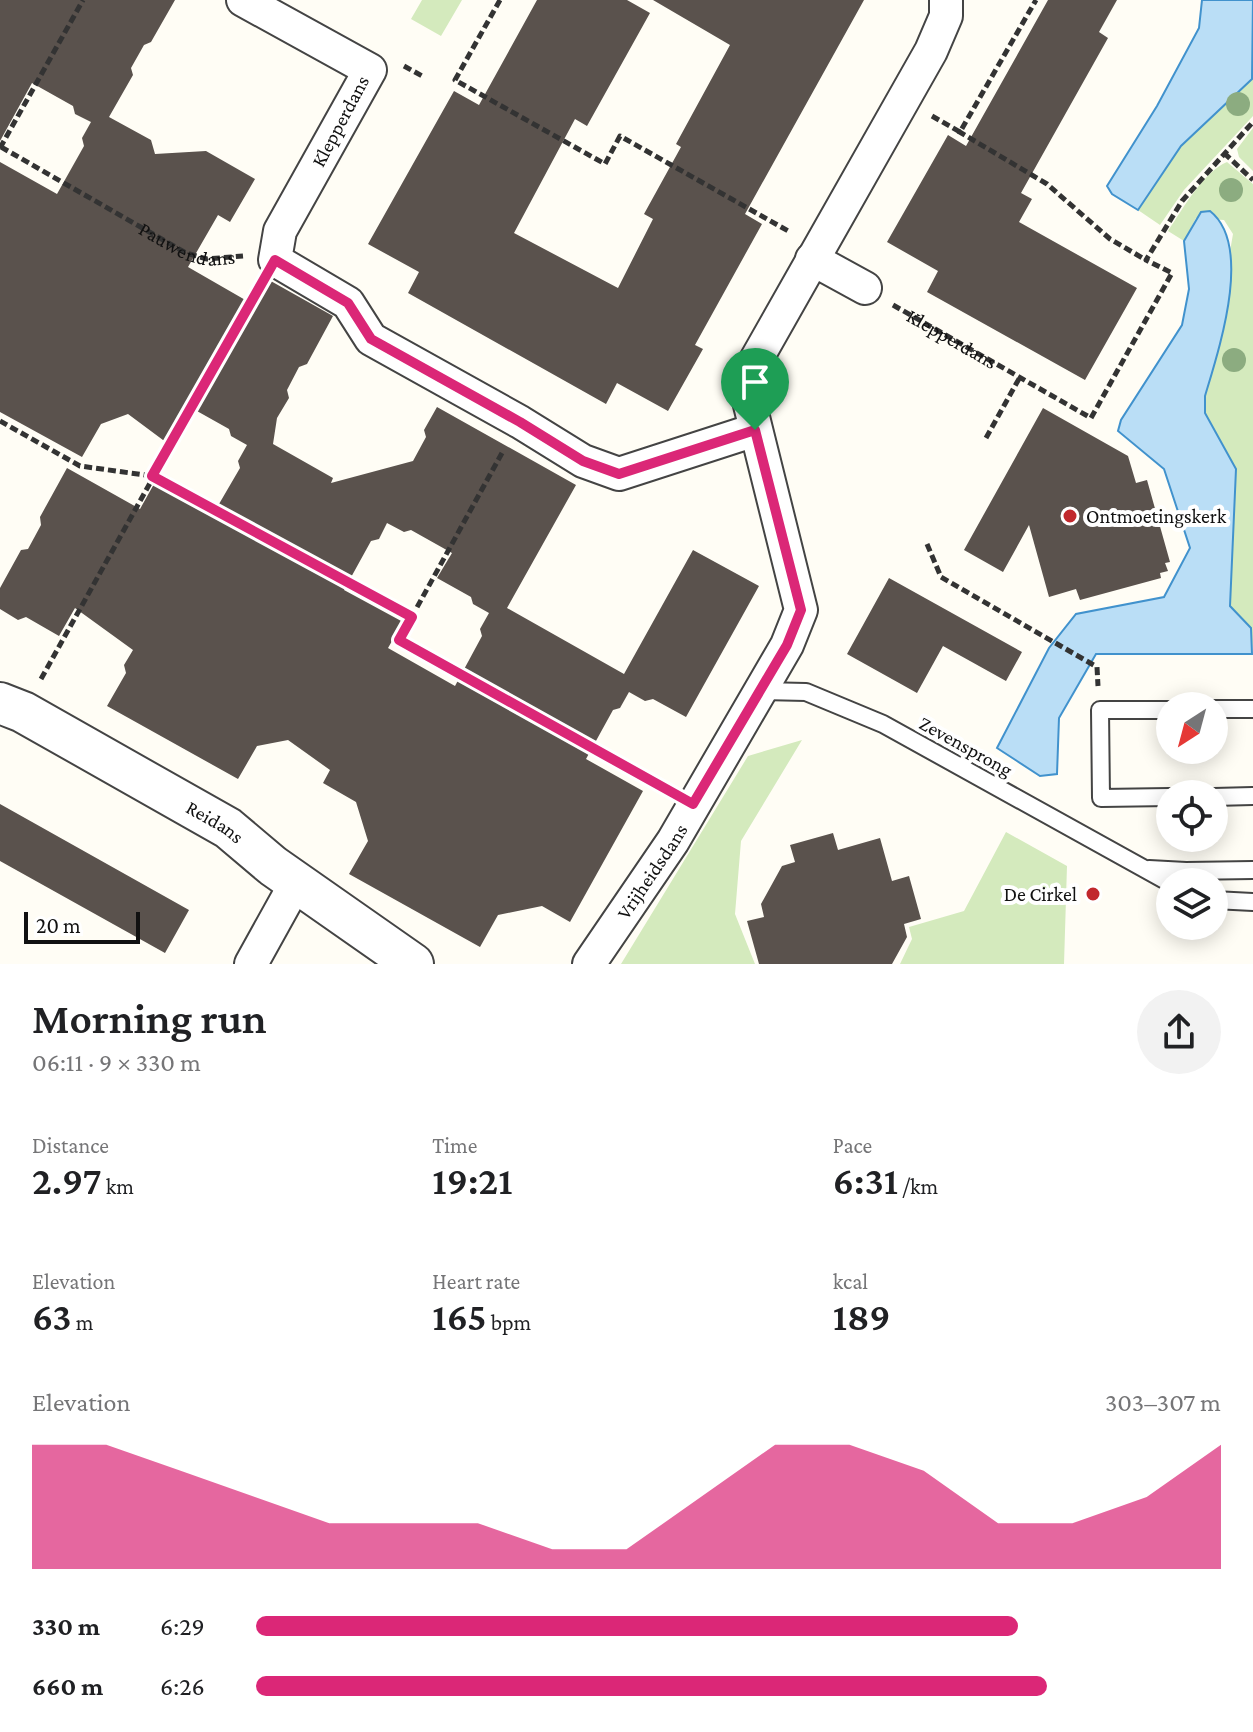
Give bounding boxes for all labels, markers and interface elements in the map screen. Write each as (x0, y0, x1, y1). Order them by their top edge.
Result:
street label: Klepperdans (307, 71, 374, 171)
street label: Pauwendans (135, 217, 236, 270)
street label: Klepperdans (903, 304, 1001, 373)
pin (721, 348, 789, 430)
icon: arrive (733, 360, 777, 404)
place label: Ontmoetingskerk (1086, 505, 1227, 528)
marker: Ontmoetingskerk (1061, 507, 1079, 525)
north arrow (1156, 692, 1228, 764)
map controls (1156, 692, 1228, 940)
street label: Zevensprong (915, 711, 1017, 782)
button: locate (1156, 780, 1228, 852)
street label: Reidans (183, 796, 248, 848)
street label: Vrijheidsdans (612, 820, 692, 923)
button: layers (1156, 868, 1228, 940)
place label: De Cirkel (1004, 883, 1077, 905)
marker: De Cirkel (1084, 885, 1102, 903)
scale bar (24, 908, 140, 944)
text: 20 m (36, 913, 81, 938)
button: share (1137, 990, 1221, 1074)
text: Morning run (32, 994, 267, 1042)
text: 06:11 · 9 × 330 m (32, 1048, 201, 1077)
text: Distance (32, 1133, 109, 1158)
text: Time (432, 1133, 477, 1158)
text: Pace (833, 1133, 872, 1158)
text: 2.97 (32, 1158, 102, 1203)
text: 19:21 (432, 1158, 512, 1203)
text: 6:31 (833, 1158, 898, 1203)
text: km (102, 1174, 134, 1199)
text: /km (898, 1174, 938, 1199)
text: Elevation (32, 1269, 115, 1294)
text: Heart rate (432, 1269, 520, 1294)
text: kcal (833, 1269, 868, 1294)
text: 63 (32, 1294, 72, 1339)
text: 165 (432, 1294, 487, 1339)
text: 189 (833, 1294, 890, 1339)
text: m (72, 1310, 93, 1335)
text: bpm (487, 1310, 531, 1335)
text: Elevation (32, 1388, 130, 1417)
text: 303–307 m (1105, 1388, 1221, 1417)
text: 330 m (32, 1612, 100, 1641)
text: 6:29 (160, 1612, 205, 1641)
text: 660 m (32, 1672, 103, 1701)
text: 6:26 (160, 1672, 205, 1701)

